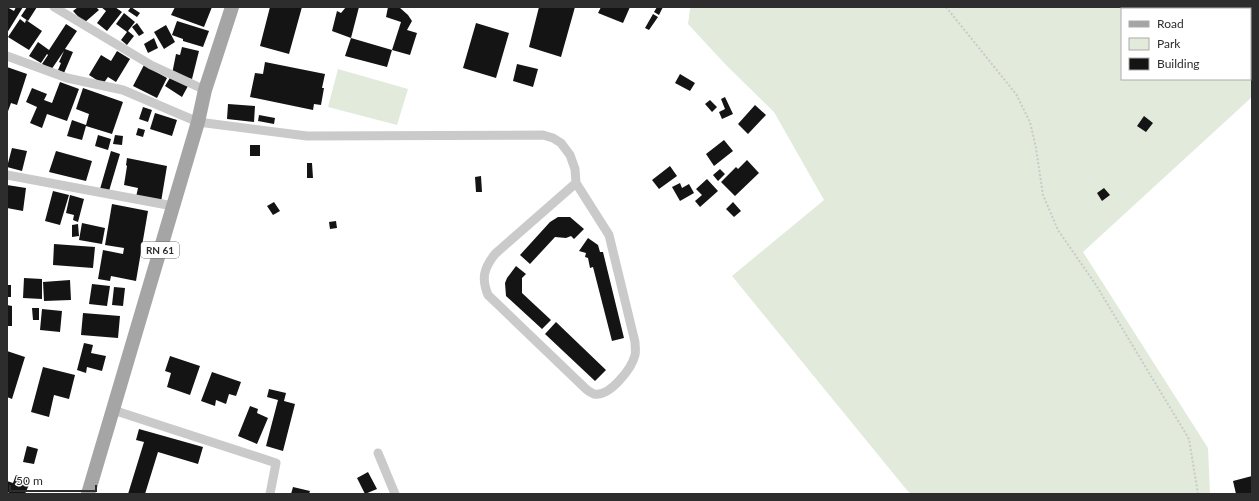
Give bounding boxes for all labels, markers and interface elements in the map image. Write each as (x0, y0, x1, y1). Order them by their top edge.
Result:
legend (1121, 8, 1251, 80)
text: Road (1157, 16, 1184, 31)
text: Park (1157, 36, 1181, 51)
text: Building (1157, 56, 1200, 71)
road number: RN 61 (141, 242, 179, 258)
scale bar (10, 467, 96, 493)
text: 50 m (16, 473, 43, 488)

